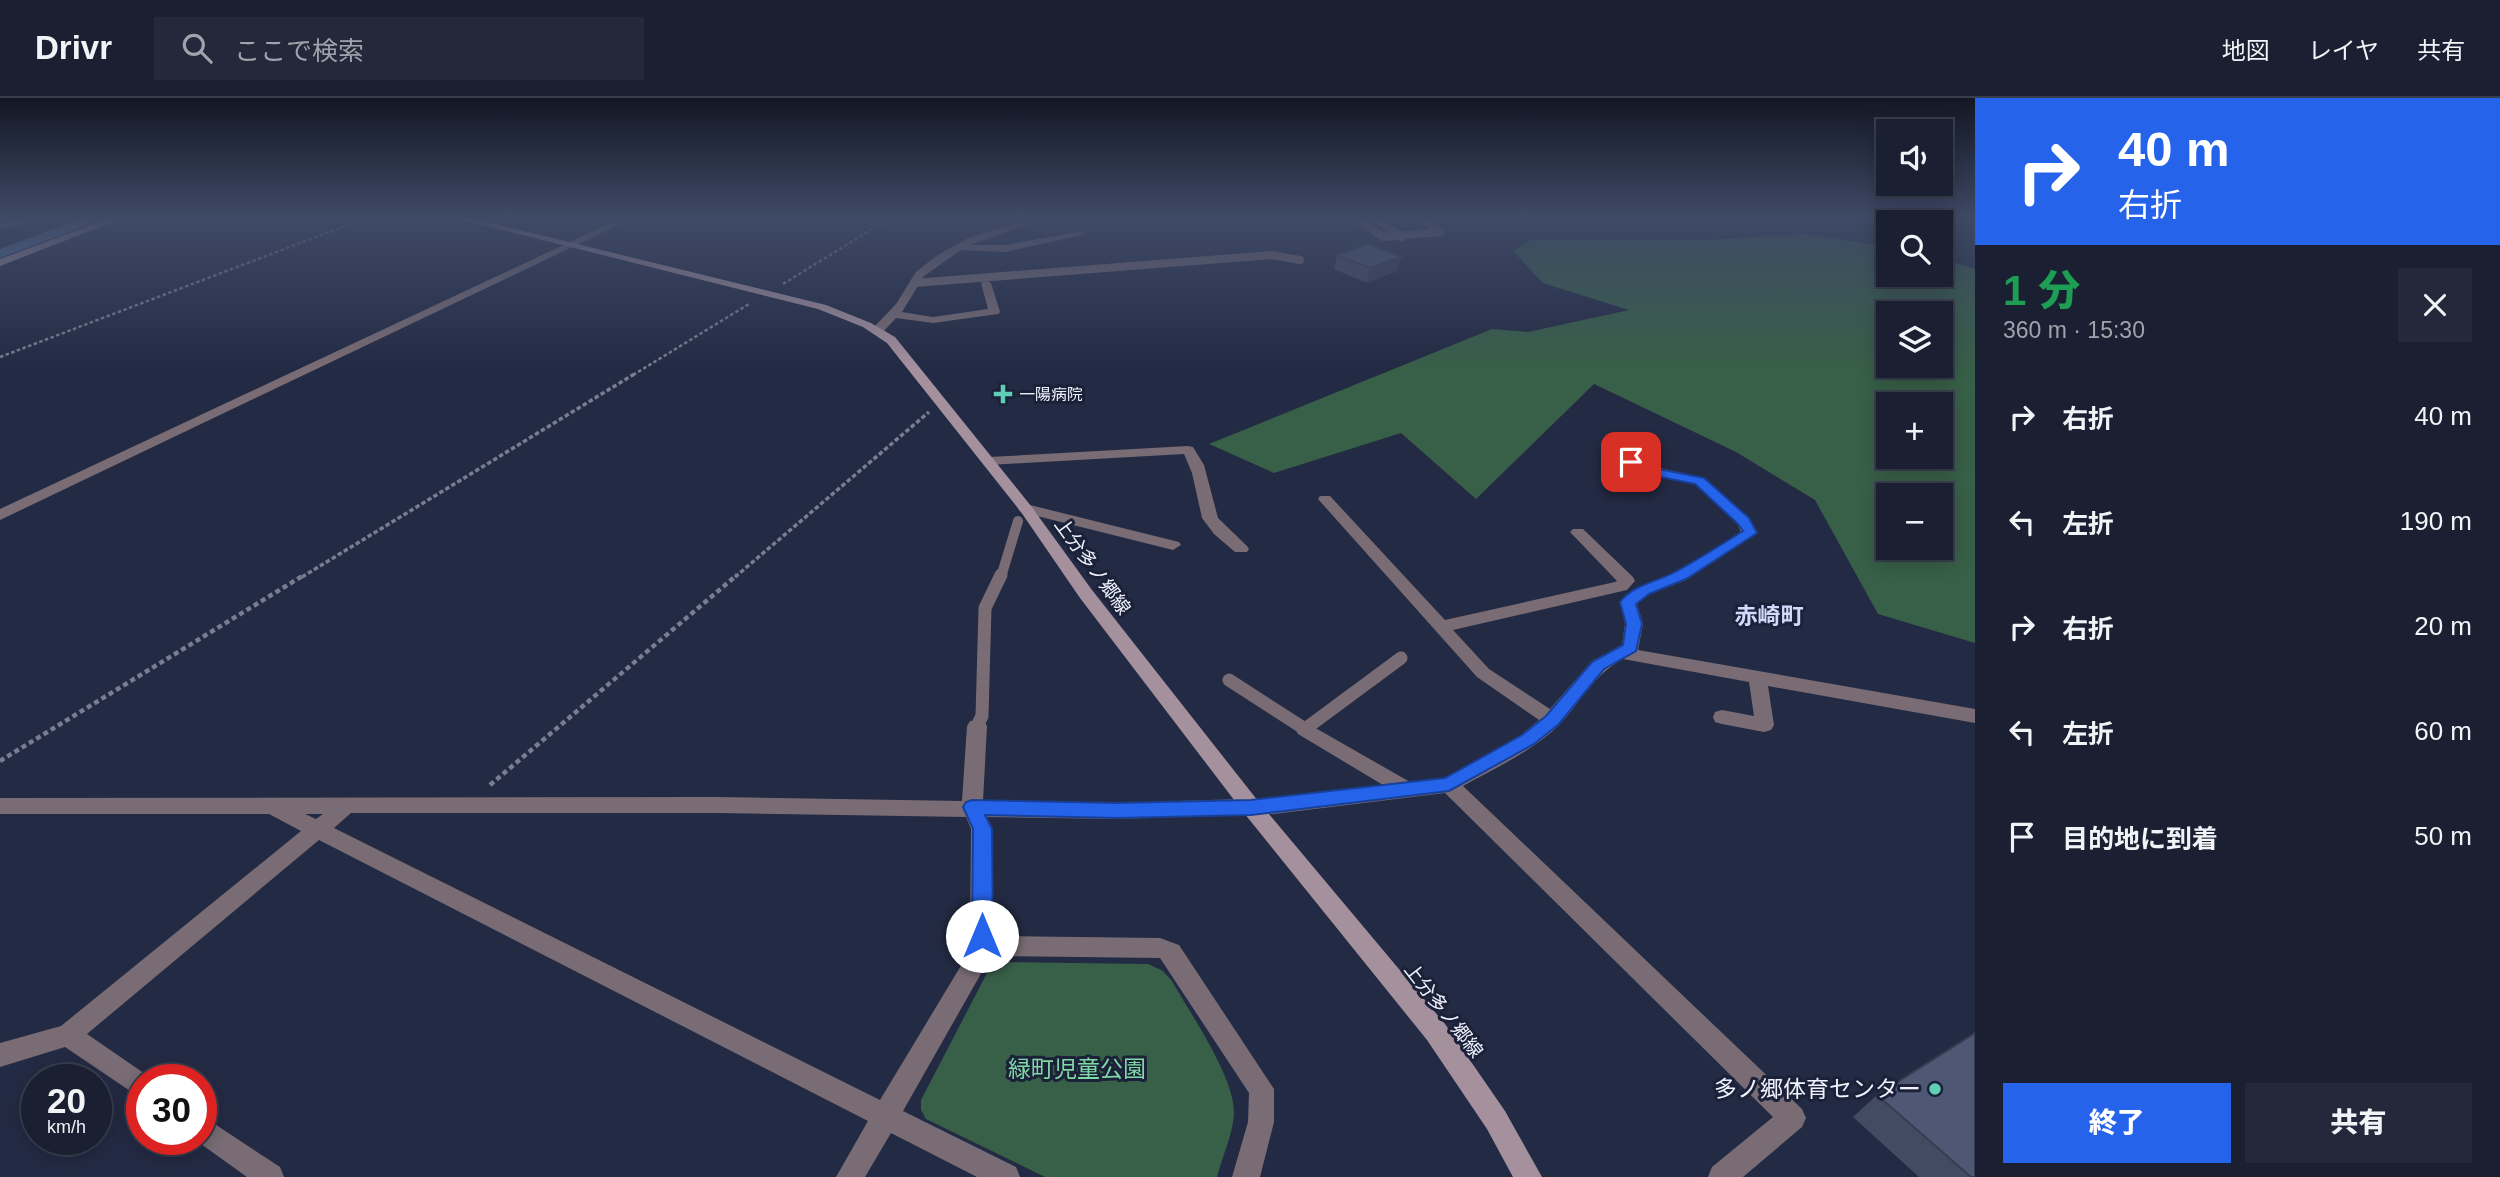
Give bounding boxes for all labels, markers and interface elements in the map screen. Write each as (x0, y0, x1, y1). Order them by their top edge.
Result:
search box (154, 17, 644, 80)
text: Drivr (35, 29, 112, 66)
icon: search (178, 29, 216, 67)
text: ここで検索 (234, 36, 364, 66)
text: 地図 (2222, 37, 2270, 64)
text: レイヤ (2308, 37, 2379, 64)
text: 共有 (2417, 37, 2465, 64)
map controls (1876, 119, 1953, 560)
button: sound (1876, 119, 1953, 196)
text: 40 m (2118, 122, 2230, 176)
icon: right (2003, 126, 2094, 217)
text: 右折 (2118, 187, 2182, 223)
button: search (1876, 210, 1953, 287)
text: 1 分 (2003, 267, 2080, 314)
button: close (2398, 268, 2472, 342)
button: layers (1876, 301, 1953, 378)
text: 360 m · 15:30 (2003, 317, 2145, 343)
marker: 一陽病院 (993, 384, 1013, 404)
place label: 一陽病院 (1019, 386, 1083, 403)
button: + (1876, 392, 1953, 469)
icon: right (2003, 398, 2041, 436)
text: 40 m (2414, 401, 2472, 431)
text: 右折 (2062, 404, 2114, 434)
pin (1601, 432, 1661, 492)
icon: arrive (1612, 443, 1650, 481)
button: − (1876, 483, 1953, 560)
icon: left (2003, 503, 2041, 541)
text: 190 m (2400, 506, 2472, 536)
text: 左折 (2062, 509, 2114, 539)
street label: 上分多ノ郷線 (1051, 514, 1135, 619)
district label: 赤崎町 (1735, 603, 1804, 629)
icon: right (2003, 608, 2041, 646)
text: 20 m (2414, 611, 2472, 641)
text: 右折 (2062, 614, 2114, 644)
icon: left (2003, 713, 2041, 751)
text: 60 m (2414, 716, 2472, 746)
text: 左折 (2062, 719, 2114, 749)
icon: arrive (2003, 818, 2041, 856)
text: 50 m (2414, 821, 2472, 851)
text: 目的地に到着 (2062, 824, 2218, 854)
position arrow (945, 899, 1019, 973)
street label: 上分多ノ郷線 (1400, 959, 1487, 1062)
park label: 緑町児童公園 (1008, 1056, 1146, 1082)
speed limit sign: 30 (126, 1064, 217, 1155)
place label: 多ノ郷体育センター (1714, 1076, 1921, 1102)
text: 20 (47, 1081, 86, 1120)
marker: 多ノ郷体育センター (1927, 1081, 1943, 1097)
button: 終了 (2003, 1083, 2231, 1163)
button: 共有 (2245, 1083, 2472, 1163)
text: km/h (47, 1117, 86, 1137)

